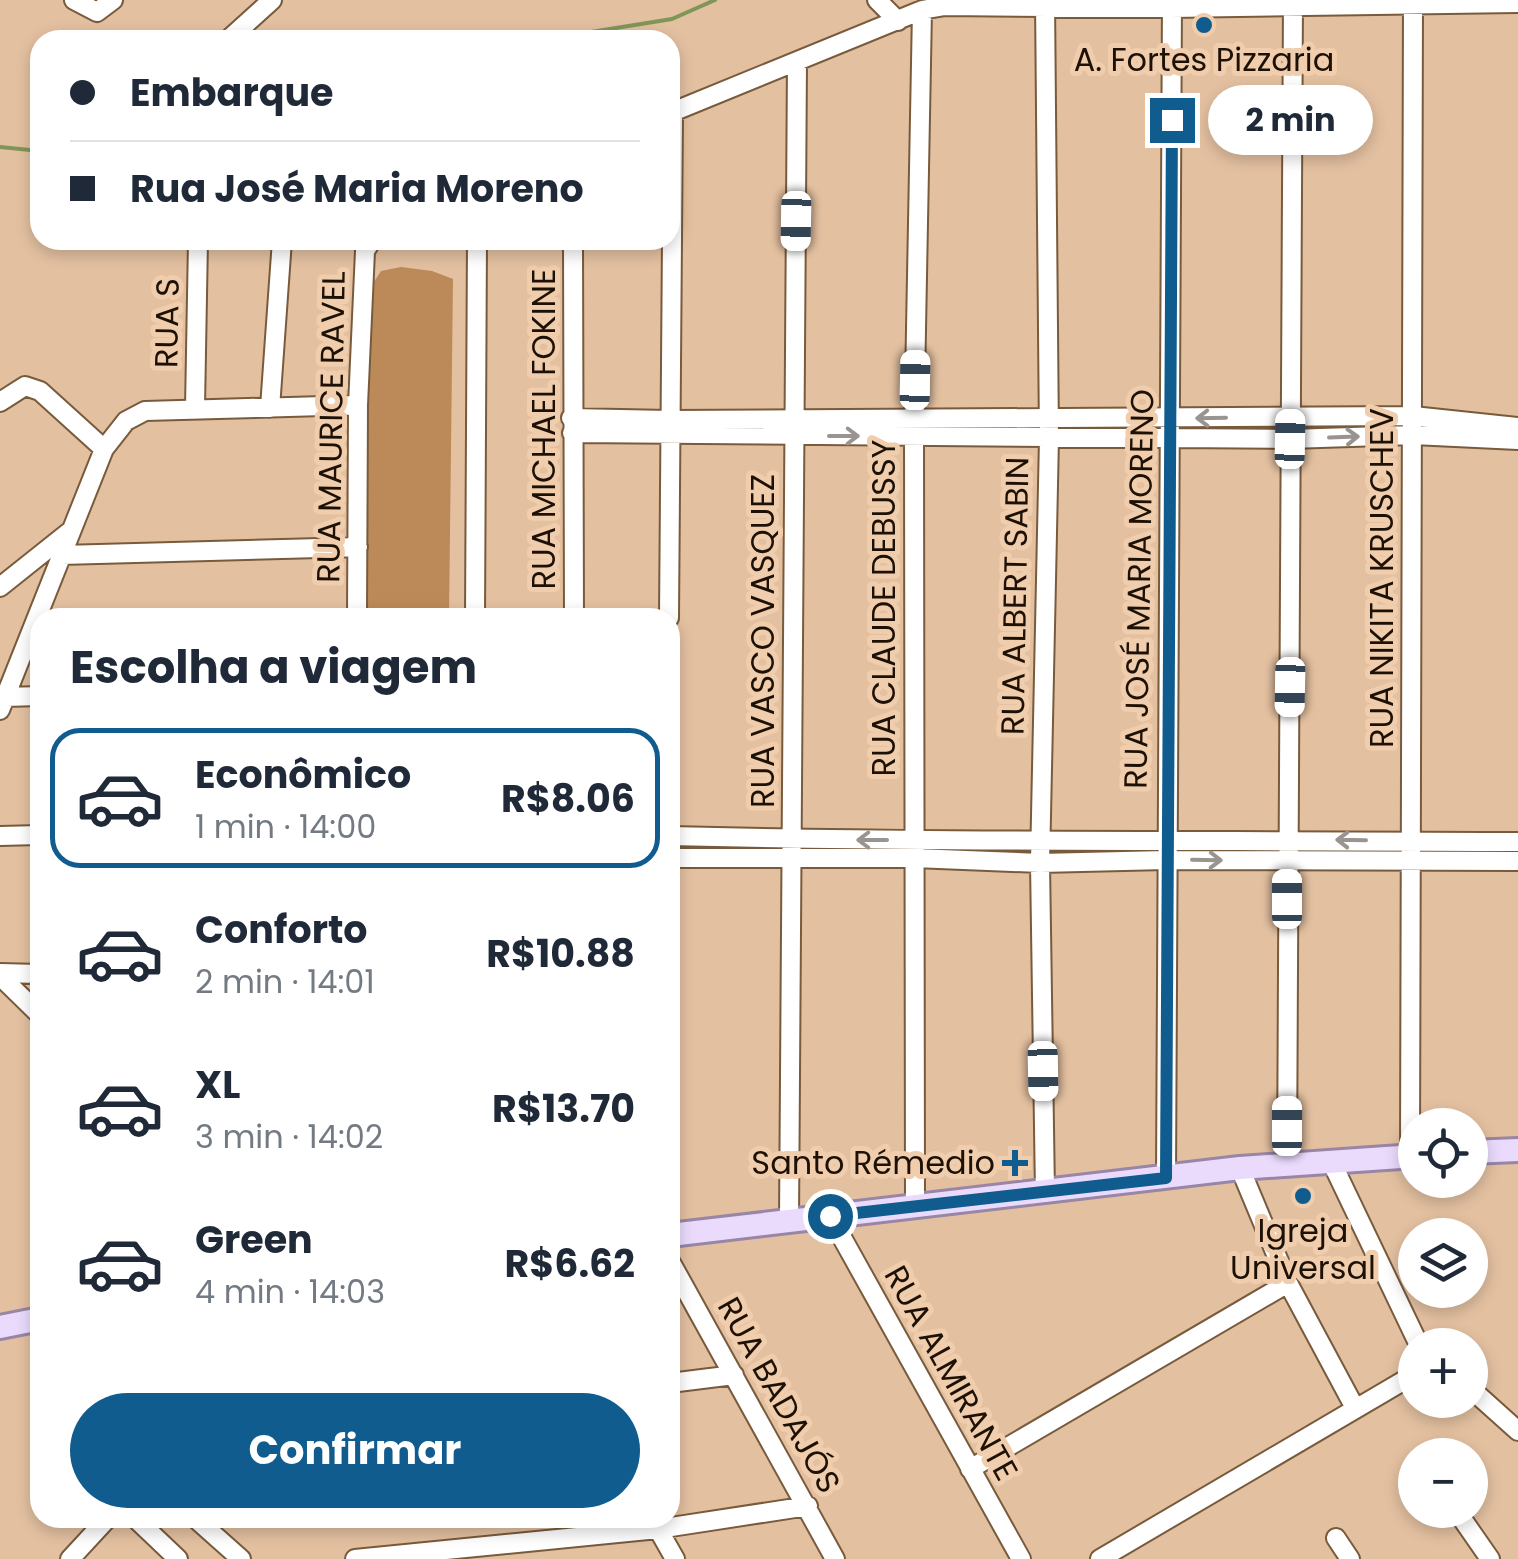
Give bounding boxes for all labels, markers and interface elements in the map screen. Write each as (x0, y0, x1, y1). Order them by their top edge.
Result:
marker: A. Fortes Pizzaria (1193, 14, 1215, 36)
place label: A. Fortes Pizzaria (1074, 37, 1334, 82)
text: Embarque (130, 66, 334, 119)
callout: 2 min (1207, 85, 1372, 155)
text: 2 min (1246, 97, 1335, 142)
route end (1150, 98, 1195, 143)
text: Rua José Maria Moreno (130, 162, 584, 215)
car (780, 191, 812, 251)
street label: RUA MICHAEL FOKINE (521, 268, 566, 590)
street label: RUA MAURICE RAVEL (305, 271, 356, 583)
street label: RUA S (143, 278, 190, 368)
car (899, 350, 931, 410)
street label: RUA JOSÉ MARIA MORENO (1113, 389, 1164, 789)
street label: RUA NIKITA KRUSCHEV (1359, 408, 1404, 748)
one-way arrow (1196, 409, 1228, 428)
car (1274, 409, 1306, 469)
one-way arrow (828, 426, 860, 446)
one-way arrow (1328, 428, 1360, 447)
street label: RUA CLAUDE DEBUSSY (861, 439, 906, 776)
street label: RUA ALBERT SABIN (990, 456, 1039, 735)
street label: RUA VASCO VASQUEZ (740, 474, 785, 808)
text: Escolha a viagem (70, 636, 477, 699)
car (1274, 657, 1306, 717)
text: Econômico (195, 748, 411, 801)
icon: car (75, 753, 165, 843)
text: R$8.06 (501, 772, 635, 825)
text: 1 min · 14:00 (195, 804, 376, 849)
one-way arrow (857, 830, 890, 850)
one-way arrow (1335, 831, 1367, 850)
one-way arrow (1190, 850, 1223, 870)
car (1272, 869, 1302, 929)
text: Conforto (195, 903, 368, 956)
icon: car (75, 908, 165, 998)
text: R$10.88 (486, 927, 635, 980)
text: 2 min · 14:01 (195, 959, 375, 1004)
car (1027, 1041, 1059, 1101)
text: XL (195, 1058, 240, 1111)
icon: car (75, 1063, 165, 1153)
text: R$13.70 (492, 1082, 635, 1135)
car (1272, 1096, 1302, 1156)
map controls (1398, 1108, 1488, 1528)
button: locate (1398, 1108, 1488, 1198)
text: 3 min · 14:02 (195, 1114, 383, 1159)
place label: Santo Rémedio (751, 1140, 995, 1185)
marker: Santo Rémedio (1004, 1152, 1026, 1174)
marker: Igreja Universal (1292, 1185, 1314, 1207)
route start (808, 1194, 853, 1239)
place label: Igreja Universal (1230, 1208, 1376, 1290)
text: Green (195, 1213, 313, 1266)
icon: car (75, 1218, 165, 1308)
button: layers (1398, 1218, 1488, 1308)
text: R$6.62 (504, 1237, 635, 1290)
street label: RUA ALMIRANTE (874, 1257, 1029, 1488)
text: 4 min · 14:03 (195, 1269, 385, 1314)
street label: RUA BADAJÓS (707, 1289, 852, 1501)
button: + (1398, 1328, 1488, 1418)
button: Confirmar (70, 1393, 640, 1508)
button: − (1398, 1438, 1488, 1528)

